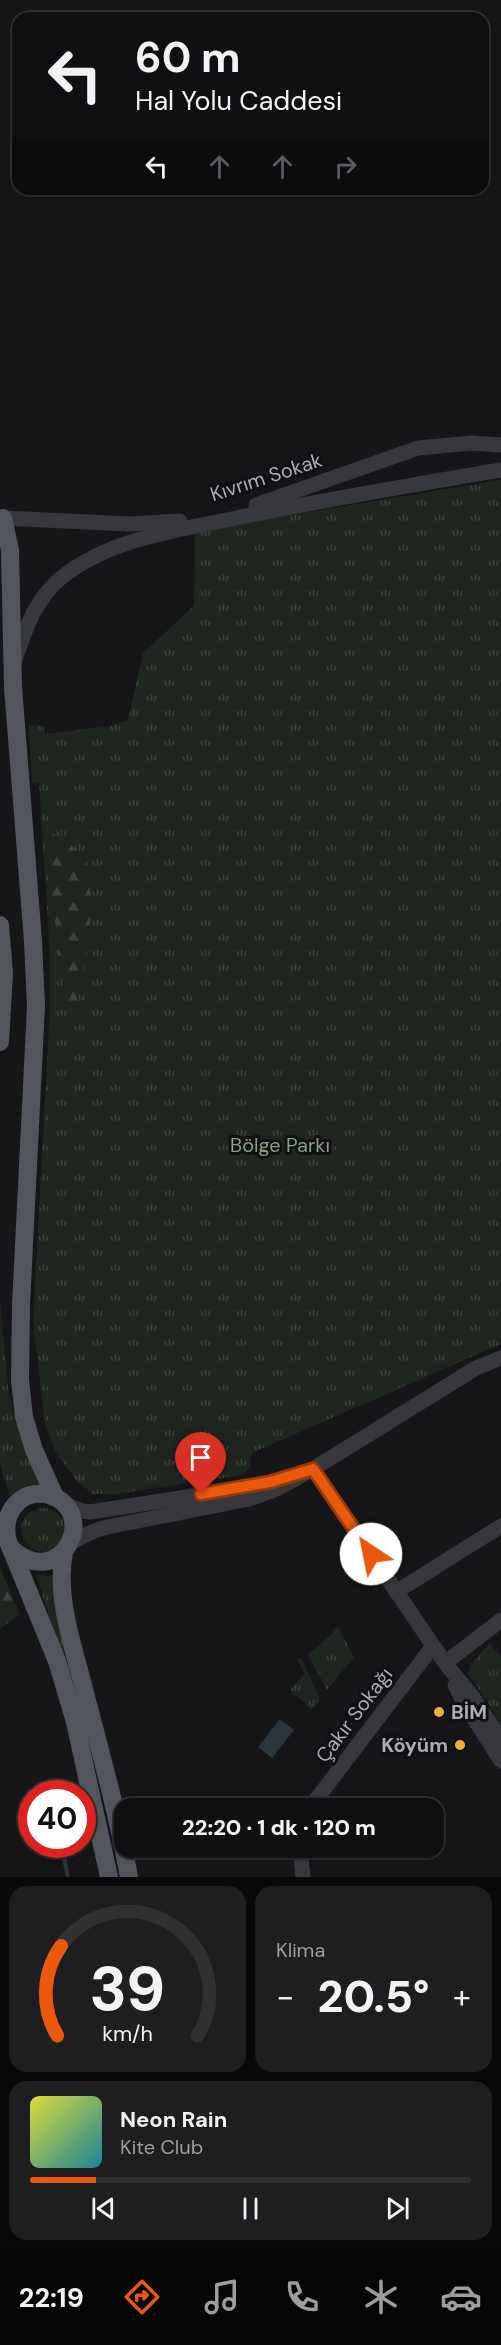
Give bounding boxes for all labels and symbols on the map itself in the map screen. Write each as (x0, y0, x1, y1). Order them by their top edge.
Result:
street label: Kıvrım Sokak (207, 447, 325, 507)
park label: Bölge Parkı (230, 1132, 330, 1158)
pin (175, 1432, 226, 1494)
position arrow (339, 1522, 403, 1586)
street label: Çakır Sokağı (310, 1662, 398, 1768)
place label: BİM (451, 1699, 487, 1725)
marker: BİM (432, 1705, 446, 1719)
place label: Köyüm (381, 1732, 448, 1758)
marker: Köyüm (453, 1738, 467, 1752)
speed limit sign: 40 (18, 1780, 96, 1858)

